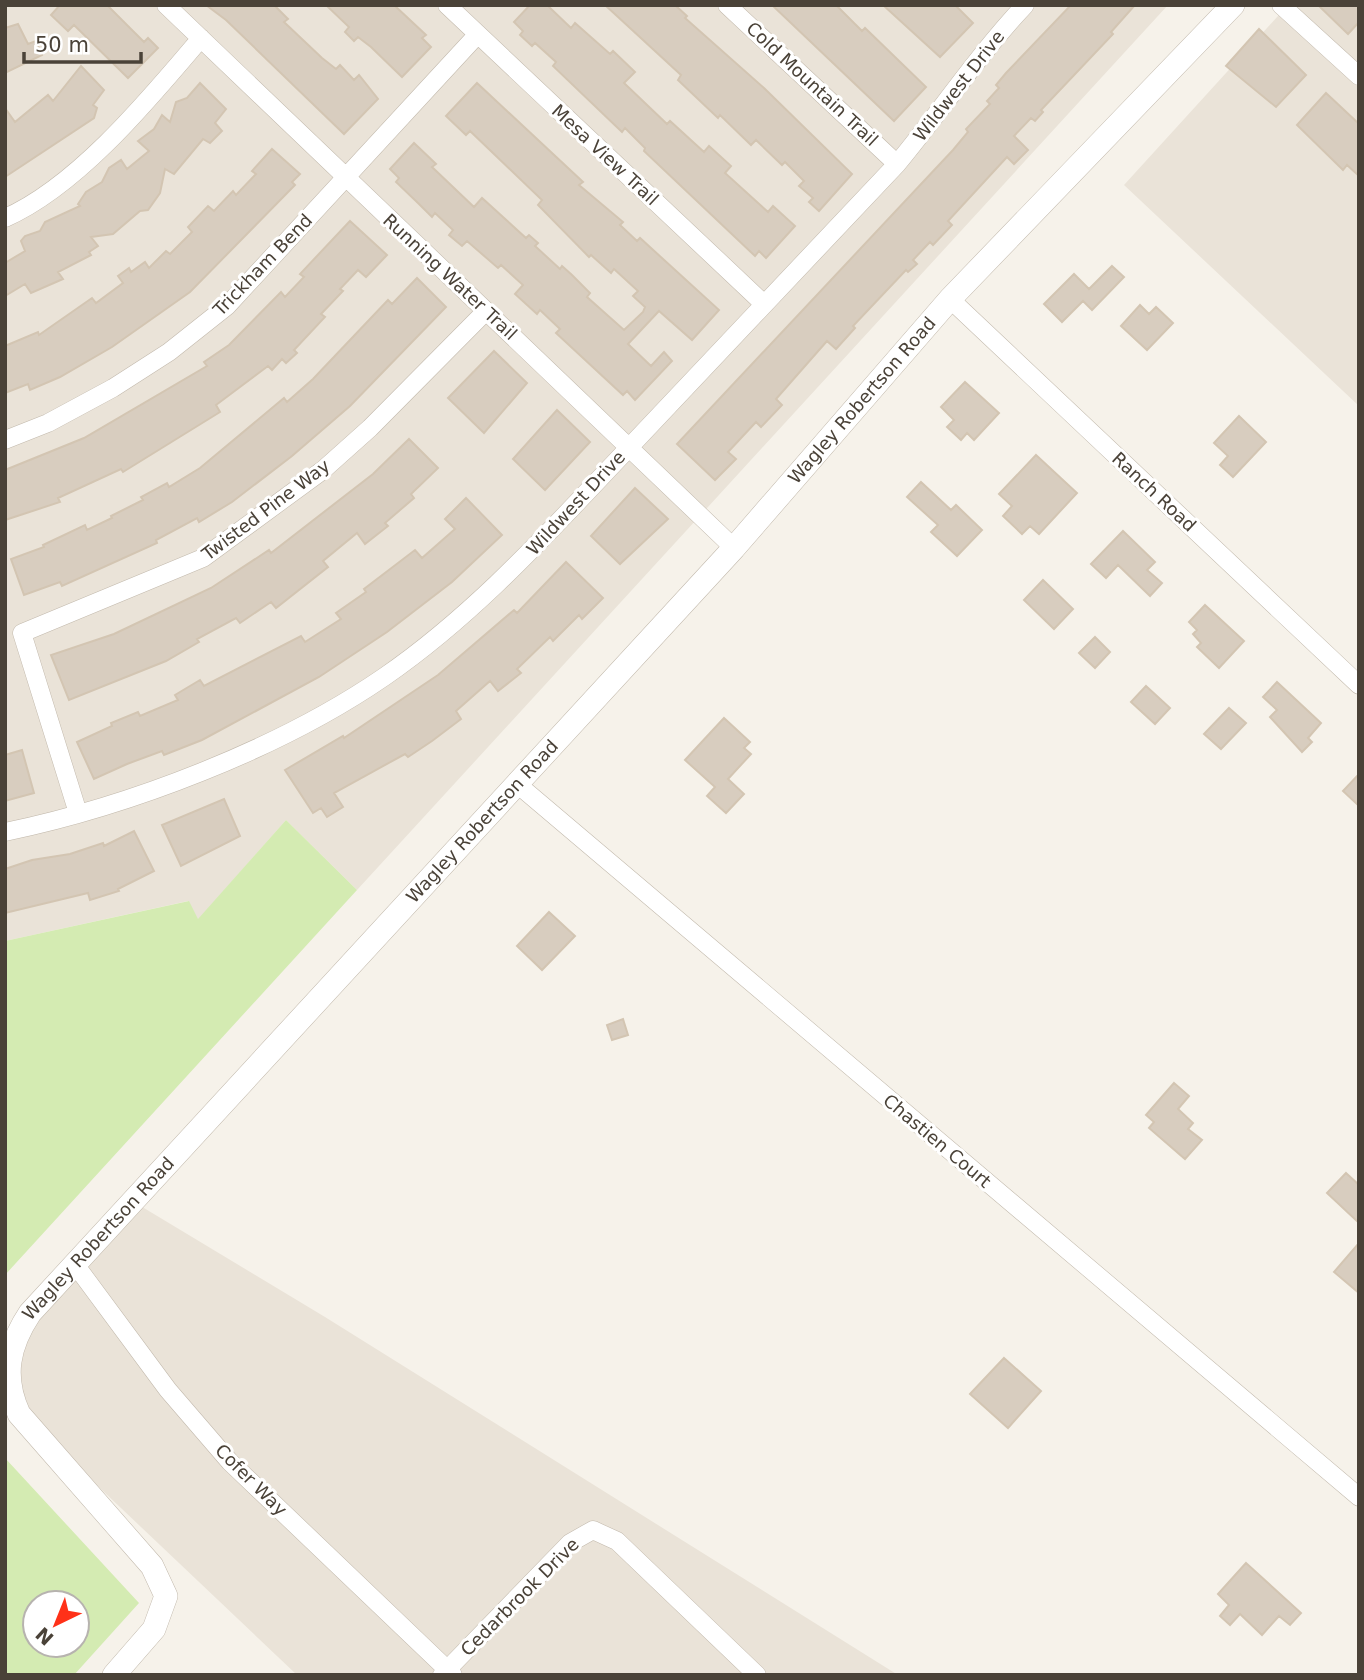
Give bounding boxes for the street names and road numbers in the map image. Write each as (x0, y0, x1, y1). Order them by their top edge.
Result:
street label: Cold Mountain Trail (742, 17, 882, 150)
street label: Wildwest Drive (909, 26, 1008, 145)
street label: Mesa View Trail (548, 100, 663, 209)
street label: Running Water Trail (379, 209, 522, 344)
street label: Trickham Bend (208, 210, 316, 321)
street label: Wagley Robertson Road (784, 312, 940, 488)
street label: Wildwest Drive (522, 446, 629, 559)
street label: Ranch Road (1108, 448, 1201, 536)
street label: Twisted Pine Way (197, 455, 334, 565)
street label: Wagley Robertson Road (402, 735, 562, 907)
street label: Chastien Court (879, 1089, 995, 1192)
street label: Wagley Robertson Road (18, 1153, 178, 1324)
street label: Cofer Way (211, 1440, 292, 1520)
street label: Cedarbrook Drive (456, 1533, 583, 1660)

